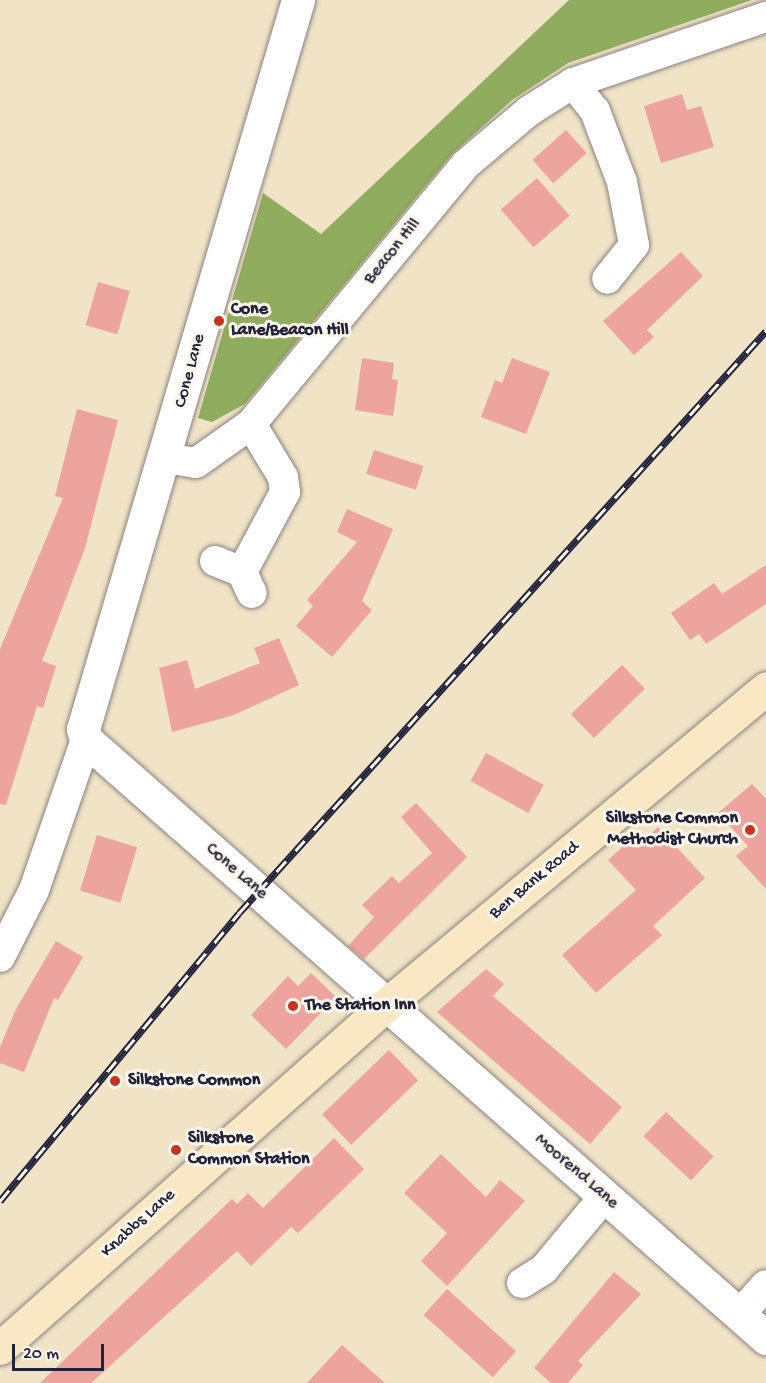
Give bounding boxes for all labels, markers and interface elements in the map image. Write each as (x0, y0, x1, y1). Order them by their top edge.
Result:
street label: Beacon Hill (360, 215, 426, 289)
place label: Cone Lane/Beacon Hill (231, 300, 349, 342)
marker: Cone Lane/Beacon Hill (212, 314, 226, 328)
street label: Cone Lane (171, 332, 211, 410)
place label: Silkstone Common Methodist Church (606, 809, 738, 852)
marker: Silkstone Common Methodist Church (743, 823, 757, 837)
street label: Ben Bank Road (486, 837, 584, 925)
street label: Cone Lane (200, 839, 272, 905)
place label: The Station Inn (305, 995, 416, 1017)
marker: The Station Inn (286, 999, 300, 1013)
place label: Silkstone Common (128, 1070, 260, 1092)
marker: Silkstone Common (106, 1072, 124, 1090)
place label: Silkstone Common Station (188, 1129, 310, 1172)
street label: Moorend Lane (529, 1130, 623, 1214)
marker: Silkstone Common Station (169, 1143, 183, 1157)
street label: Knabbs Lane (97, 1185, 181, 1263)
scale bar (15, 1332, 106, 1370)
text: 20 m (23, 1344, 59, 1365)

